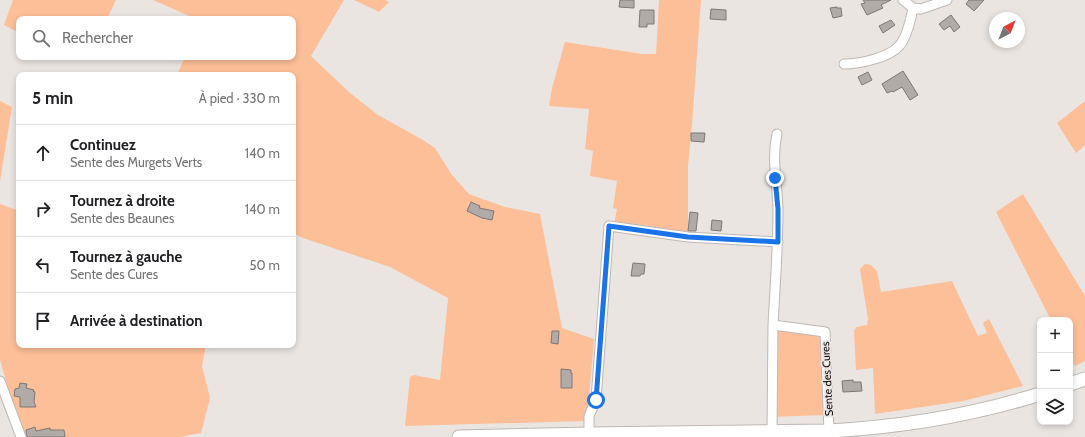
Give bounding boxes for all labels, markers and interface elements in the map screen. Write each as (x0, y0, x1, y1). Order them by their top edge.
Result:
north arrow (989, 12, 1025, 48)
search box (16, 16, 296, 60)
icon: search (30, 27, 52, 49)
text: Rechercher (62, 29, 133, 47)
text: 5 min (32, 88, 73, 108)
text: À pied · 330 m (199, 90, 280, 106)
text: Continuez (70, 136, 136, 154)
icon: ahead (32, 142, 54, 164)
text: 140 m (245, 145, 280, 161)
text: Sente des Murgets Verts (70, 154, 202, 170)
route end (766, 169, 784, 187)
text: Tournez à droite (70, 192, 175, 210)
icon: right (32, 198, 54, 220)
text: 140 m (245, 201, 280, 217)
text: Sente des Beaunes (70, 210, 174, 226)
text: Tournez à gauche (70, 248, 182, 266)
icon: left (32, 254, 54, 276)
text: 50 m (250, 257, 280, 273)
text: Sente des Cures (70, 266, 158, 282)
icon: arrive (32, 310, 54, 332)
text: Arrivée à destination (70, 312, 202, 330)
map controls (1037, 317, 1073, 425)
button: + (1037, 317, 1073, 353)
street label: Sente des Cures (818, 341, 836, 417)
button: − (1037, 353, 1073, 389)
button: layers (1037, 389, 1073, 425)
route start (587, 391, 605, 409)

